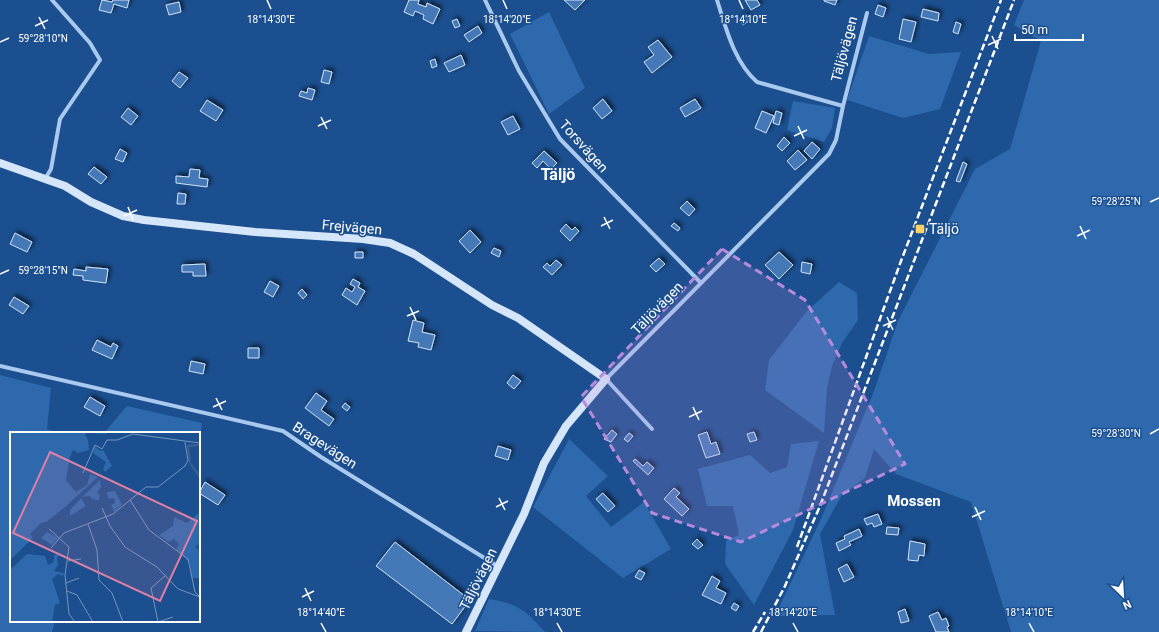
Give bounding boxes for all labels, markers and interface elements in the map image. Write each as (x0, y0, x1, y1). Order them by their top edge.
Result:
text: 18°14'30"E (247, 14, 295, 25)
text: 18°14'20"E (483, 14, 531, 25)
text: 18°14'10"E (719, 14, 767, 25)
street label: Täljövägen (828, 14, 860, 84)
scale bar (1015, 16, 1083, 42)
text: 50 m (1021, 23, 1048, 37)
text: 59°28'10"N (18, 33, 68, 44)
street label: Torsvägen (556, 117, 612, 175)
district label: Täljö (541, 165, 575, 184)
text: 59°28'25"N (1091, 196, 1141, 207)
street label: Frejvägen (321, 216, 383, 238)
place label: Täljö (929, 221, 959, 237)
marker: Täljö (914, 223, 926, 235)
text: 59°28'15"N (18, 265, 68, 276)
street label: Täljövägen (628, 278, 686, 338)
street label: Bragevägen (290, 418, 360, 472)
text: 59°28'30"N (1091, 428, 1141, 439)
inset map (10, 432, 200, 622)
district label: Mossen (887, 492, 941, 510)
street label: Täljövägen (456, 545, 500, 613)
north arrow (1103, 576, 1143, 616)
text: N (1121, 597, 1133, 612)
text: 18°14'40"E (297, 607, 345, 618)
text: 18°14'30"E (533, 607, 581, 618)
text: 18°14'20"E (769, 607, 817, 618)
text: 18°14'10"E (1005, 607, 1053, 618)

